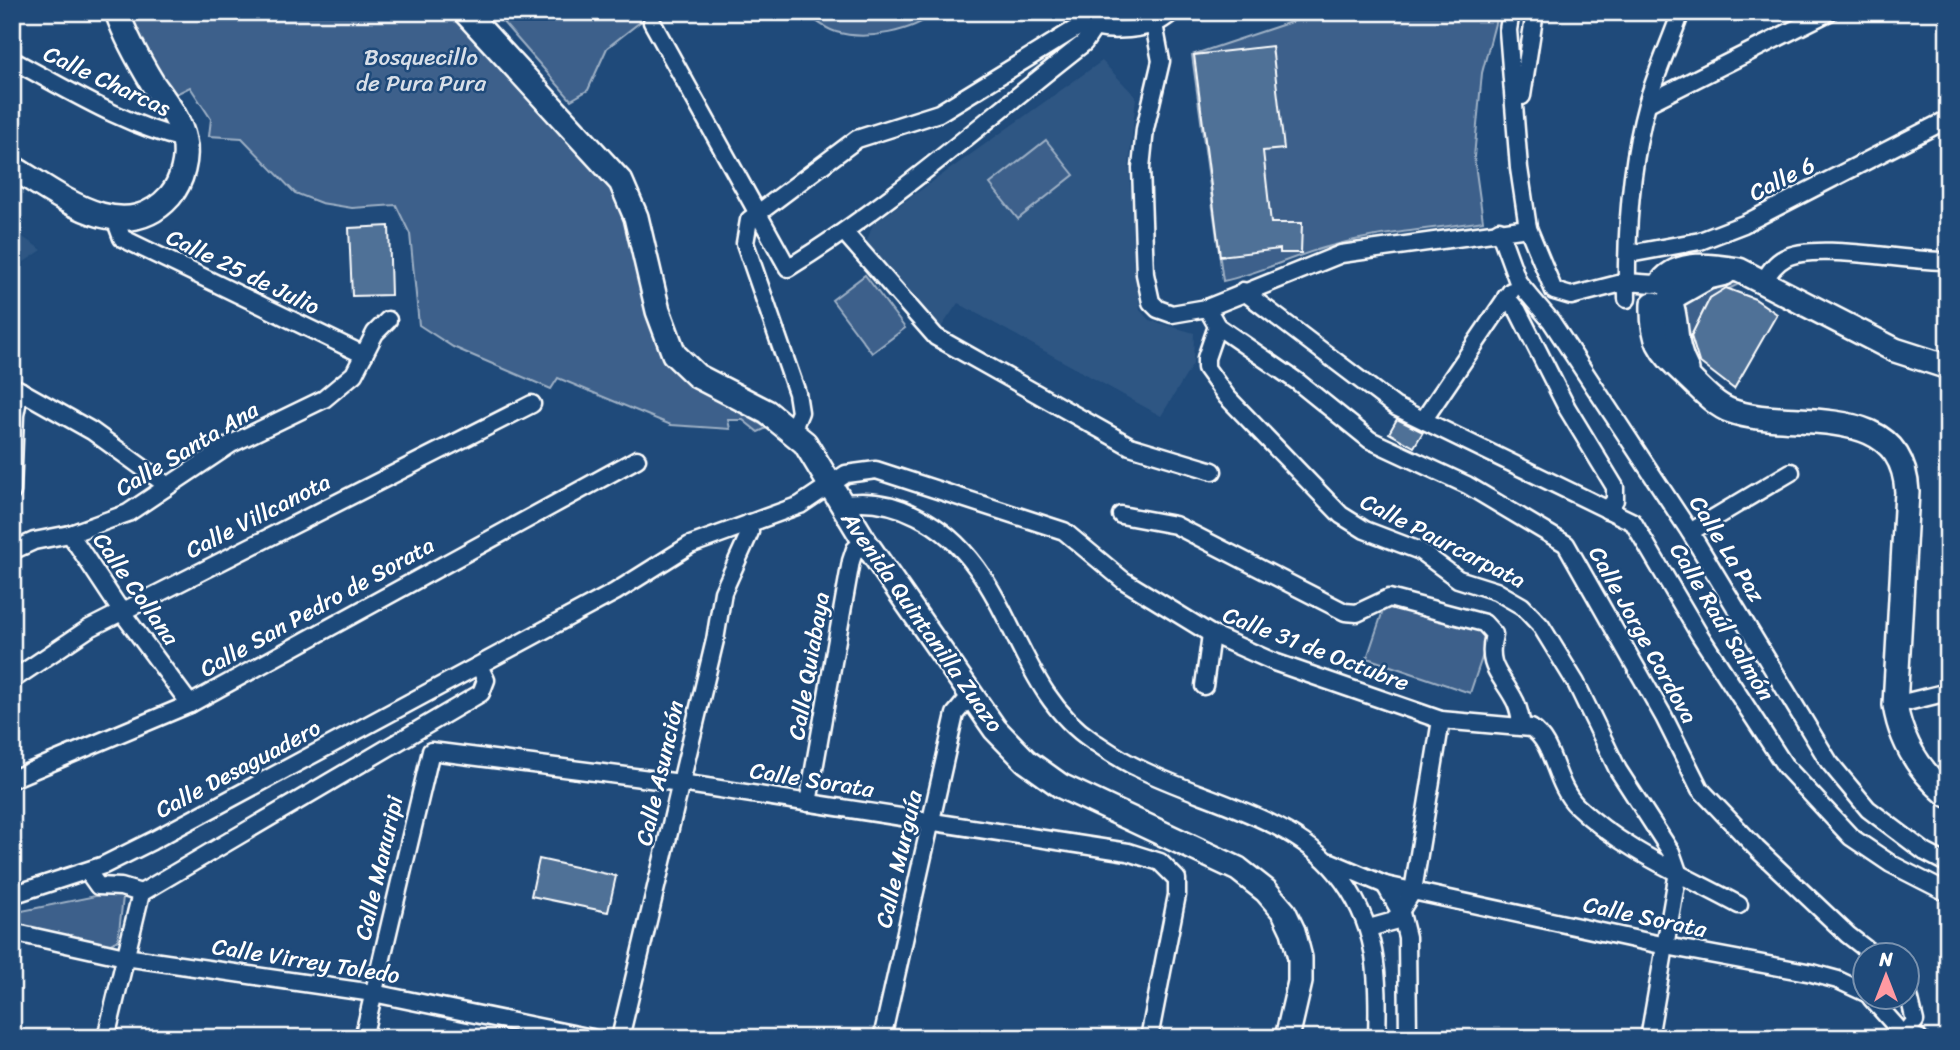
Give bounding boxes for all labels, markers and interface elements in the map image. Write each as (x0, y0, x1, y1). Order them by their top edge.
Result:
street label: Calle Charcas (36, 34, 178, 129)
park label: Bosquecillo de Pura Pura (356, 37, 486, 104)
street label: Calle 6 (1742, 145, 1822, 213)
street label: Calle 25 de Julio (159, 217, 327, 327)
street label: Calle Santa Ana (107, 390, 267, 508)
street label: Calle Villcanota (178, 462, 338, 570)
street label: Calle Paurcarpata (1353, 482, 1533, 600)
street label: Calle La Paz (1678, 487, 1777, 612)
street label: Avenida Quintanilla Zuazo (829, 502, 1014, 742)
street label: Calle Collana (82, 524, 191, 655)
street label: Calle San Pedro de Sorata (192, 525, 443, 689)
street label: Calle Raúl Salmón (1658, 535, 1786, 710)
street label: Calle Jorge Cordova (1577, 538, 1709, 732)
street label: Calle Quiabaya (776, 589, 842, 743)
street label: Calle 31 de Octubre (1217, 595, 1415, 703)
street label: Calle Asunción (623, 696, 697, 850)
street label: Calle Desaguadero (148, 708, 329, 830)
street label: Calle Sorata (747, 750, 877, 810)
street label: Calle Murguía (863, 786, 935, 932)
street label: Calle Manuripi (342, 791, 416, 944)
street label: Calle Sorata (1579, 884, 1711, 950)
street label: Calle Virrey Toledo (209, 926, 403, 996)
north arrow (1852, 942, 1922, 1012)
text: N (1878, 943, 1893, 976)

